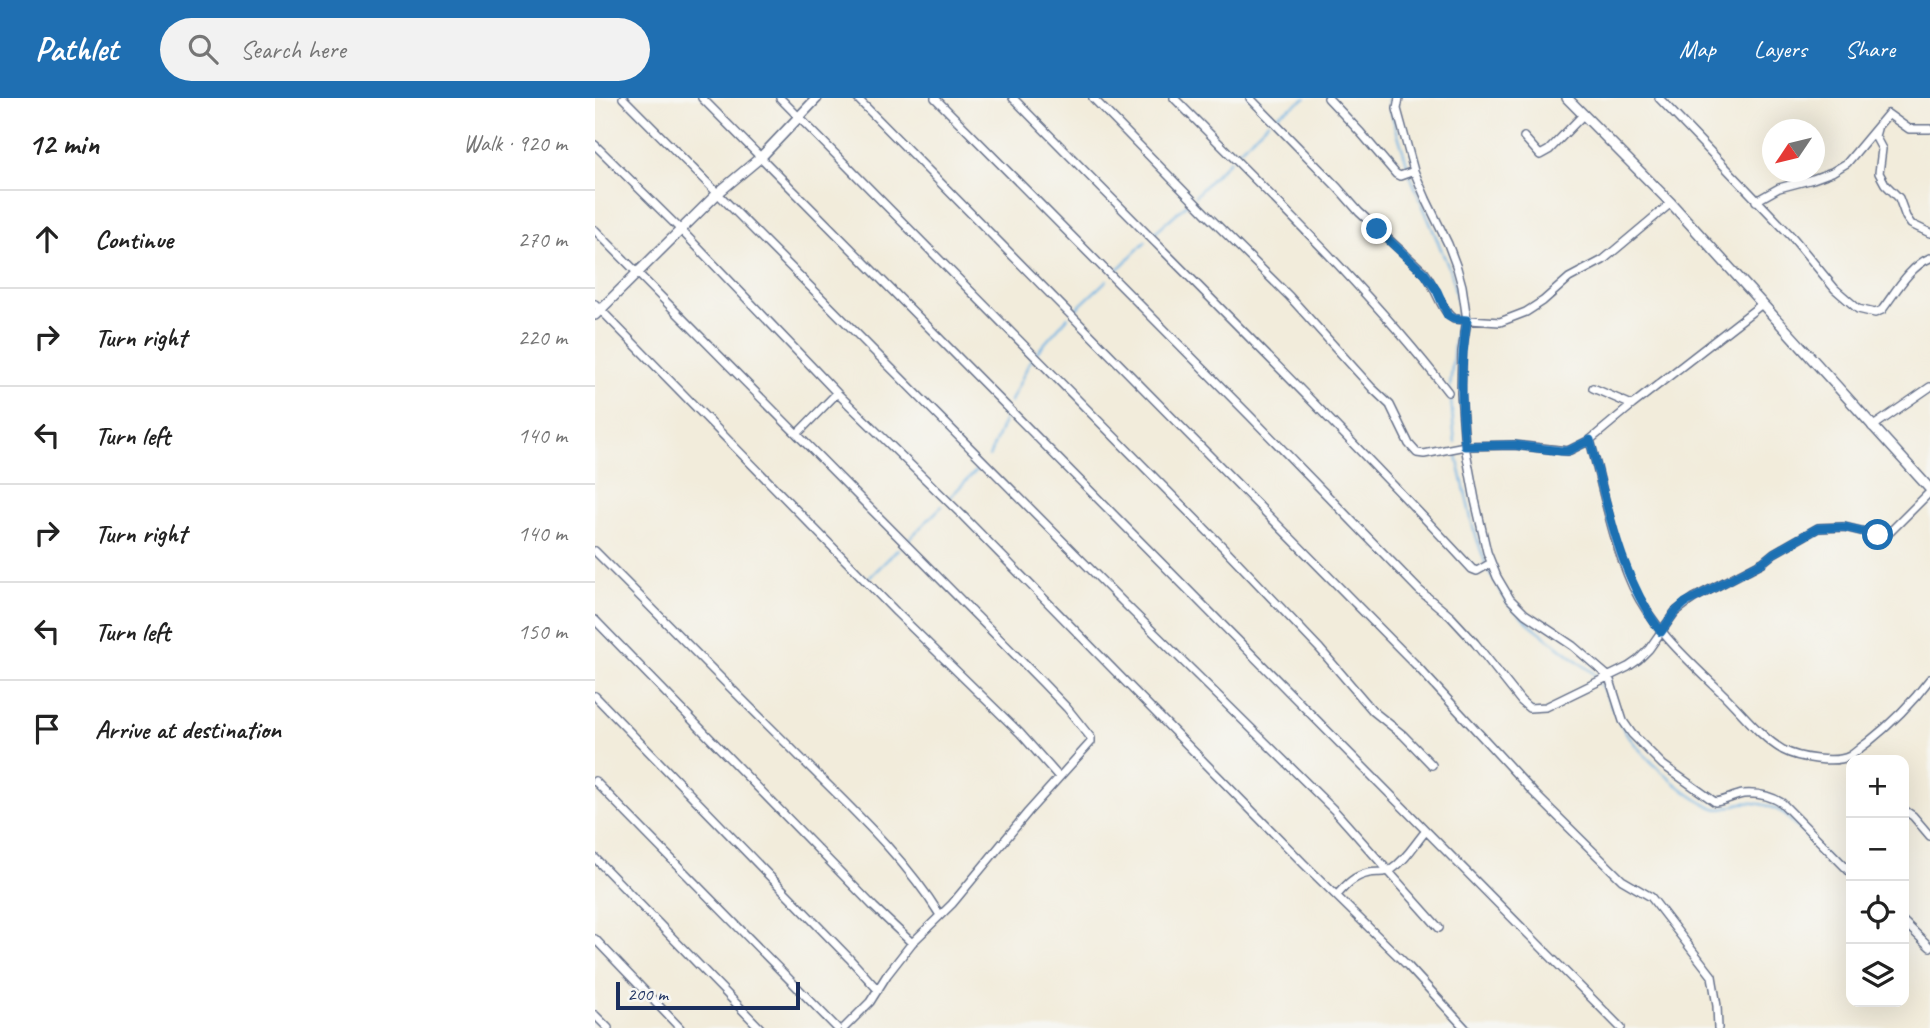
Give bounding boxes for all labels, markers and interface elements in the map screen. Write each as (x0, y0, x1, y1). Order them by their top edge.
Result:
search box (160, 18, 650, 81)
text: Pathlet (35, 28, 118, 70)
icon: search (184, 30, 222, 68)
text: Search here (240, 33, 346, 66)
text: Map (1679, 34, 1716, 64)
text: Layers (1754, 34, 1807, 64)
text: Share (1845, 34, 1895, 64)
north arrow (1762, 119, 1825, 182)
text: 12 min (28, 125, 99, 163)
text: Walk · 920 m (463, 129, 567, 158)
route end (1361, 213, 1392, 244)
icon: ahead (28, 220, 66, 258)
text: Continue (95, 223, 173, 256)
text: 270 m (518, 225, 567, 254)
icon: right (28, 318, 66, 356)
text: Turn right (95, 321, 186, 354)
text: 220 m (518, 323, 567, 352)
icon: left (28, 416, 66, 454)
text: Turn left (95, 419, 170, 452)
text: 140 m (518, 421, 567, 450)
icon: right (28, 514, 66, 552)
text: Turn right (95, 517, 186, 550)
text: 140 m (518, 519, 567, 548)
route start (1862, 519, 1893, 550)
icon: left (28, 612, 66, 650)
text: Turn left (95, 615, 170, 648)
text: 150 m (518, 617, 567, 646)
icon: arrive (28, 710, 66, 748)
text: Arrive at destination (95, 713, 281, 746)
map controls (1846, 755, 1909, 1007)
button: + (1846, 755, 1909, 818)
button: − (1846, 818, 1909, 881)
button: locate (1846, 881, 1909, 944)
button: layers (1846, 944, 1909, 1007)
scale bar (616, 979, 800, 1011)
text: 200 m (627, 982, 668, 1006)

